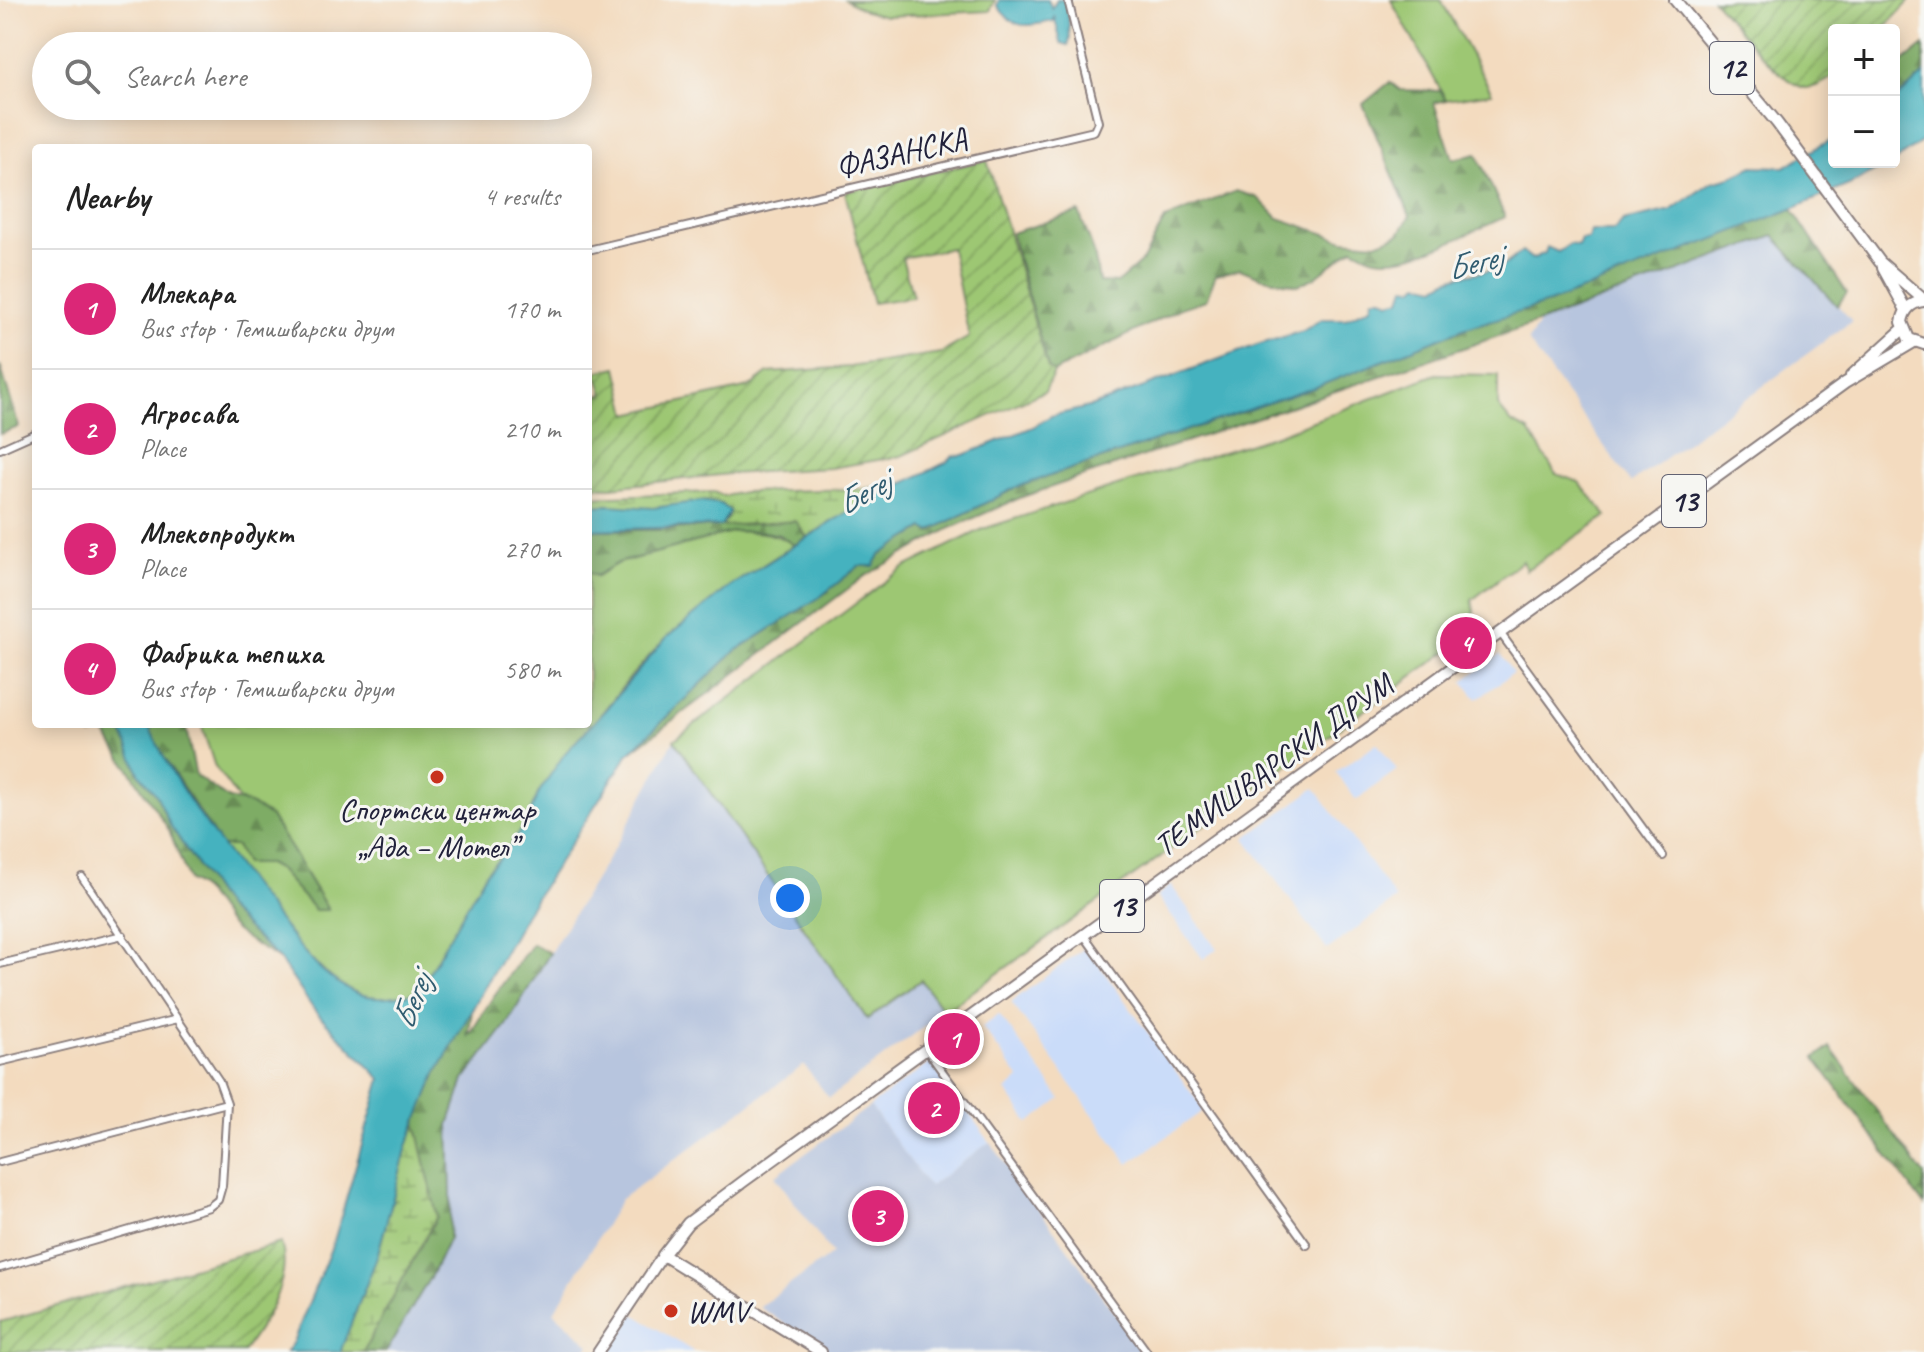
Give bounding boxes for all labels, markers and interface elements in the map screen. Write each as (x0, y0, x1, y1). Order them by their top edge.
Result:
map controls (1828, 24, 1900, 168)
button: + (1828, 24, 1900, 96)
search box (32, 32, 592, 120)
road number: 12 (1710, 42, 1754, 94)
icon: search (60, 54, 104, 98)
text: Search here (124, 57, 246, 95)
button: − (1828, 96, 1900, 168)
street label: ФАЗАНСКА (832, 117, 971, 187)
text: Nearby (64, 175, 150, 218)
text: 4 results (484, 180, 560, 213)
water label: Бегеј (1442, 232, 1514, 290)
text: Млекара (140, 274, 234, 312)
text: 1 (84, 293, 96, 326)
text: 170 m (504, 293, 560, 326)
text: Bus stop · Темишварски друм (140, 312, 393, 345)
text: Агросава (140, 394, 237, 432)
text: 2 (84, 413, 96, 446)
text: 210 m (504, 413, 560, 446)
text: Place (140, 432, 186, 465)
water label: Бегеј (828, 456, 905, 525)
road number: 13 (1662, 475, 1706, 527)
text: Млекопродукт (140, 514, 293, 552)
text: 3 (84, 533, 96, 566)
text: 270 m (504, 533, 560, 566)
text: Place (140, 552, 186, 585)
pin: 4 (1440, 613, 1492, 673)
text: Фабрика тепиха (140, 634, 323, 672)
text: 4 (84, 653, 96, 686)
text: 580 m (504, 653, 560, 686)
street label: ТЕМИШВАРСКИ ДРУМ (1146, 663, 1403, 866)
text: Bus stop · Темишварски друм (140, 672, 393, 705)
marker: Спортски центар „Ада – Мотел” (428, 768, 446, 786)
place label: Спортски центар „Ада – Мотел” (339, 789, 537, 867)
your location (770, 878, 810, 918)
road number: 13 (1100, 880, 1144, 932)
water label: Бегеј (381, 960, 445, 1035)
pin: 1 (928, 1009, 980, 1069)
pin: 2 (908, 1078, 960, 1138)
pin: 3 (852, 1186, 904, 1246)
place label: WMV (687, 1291, 754, 1332)
marker: WMV (662, 1302, 680, 1320)

